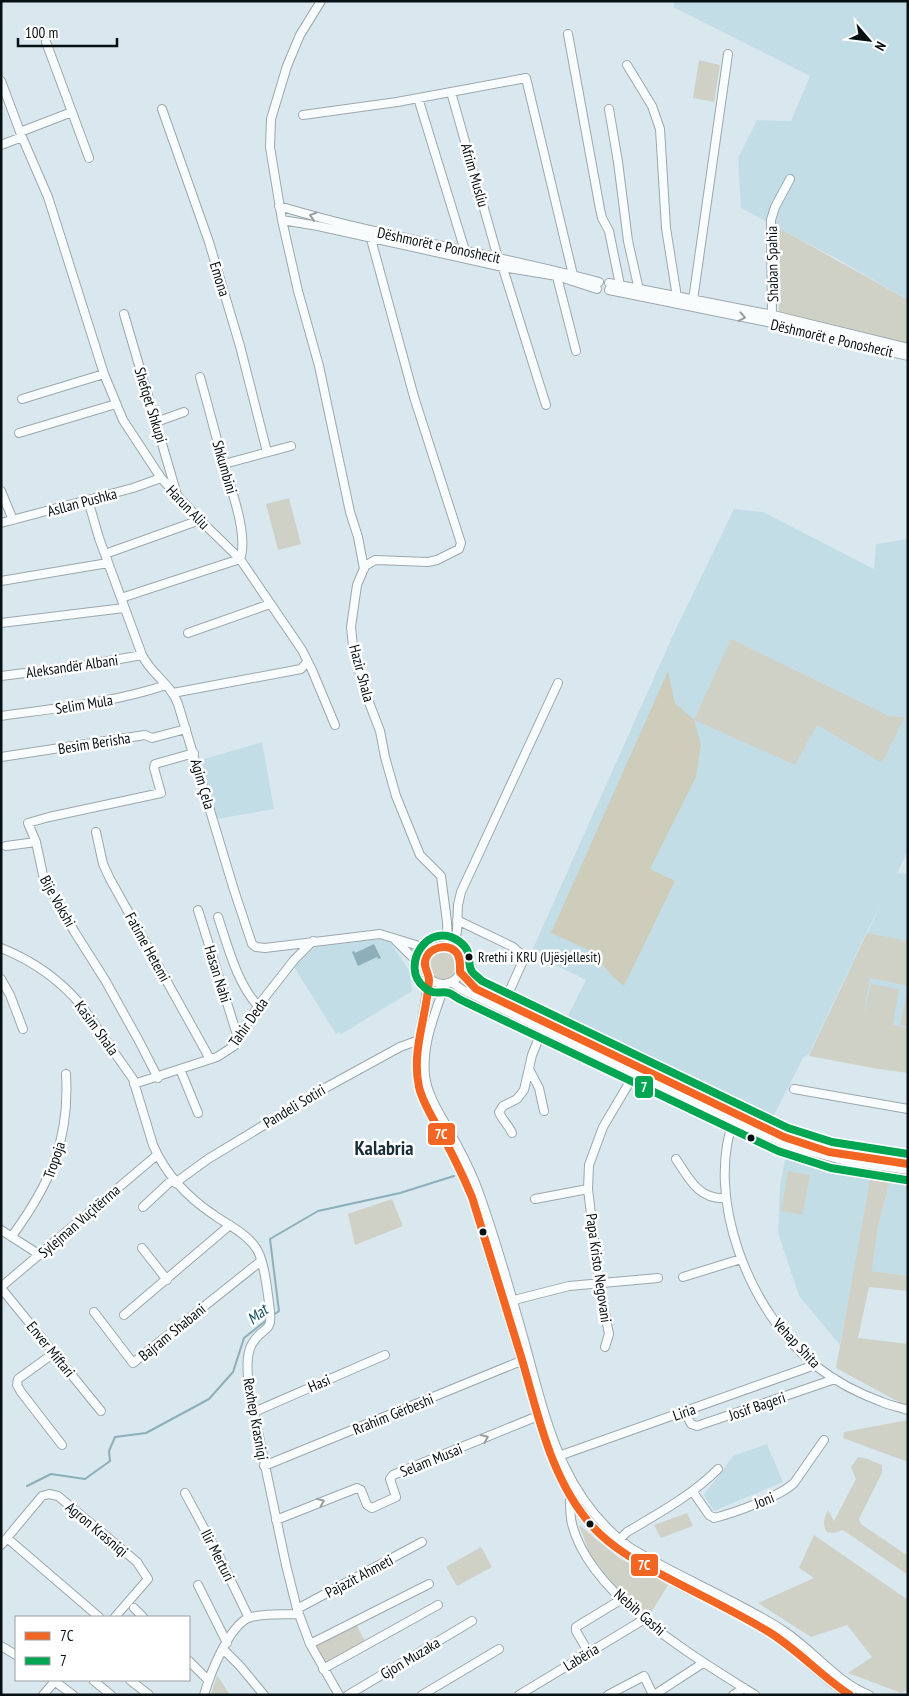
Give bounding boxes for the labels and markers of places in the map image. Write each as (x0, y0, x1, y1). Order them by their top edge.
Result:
place label: Rrethi i KRU (Ujësjellesit) (478, 948, 601, 966)
marker: Rrethi i KRU (Ujësjellesit) (464, 952, 474, 962)
unlabelled marker (746, 1133, 756, 1143)
unlabelled marker (478, 1227, 488, 1237)
unlabelled marker (585, 1519, 595, 1529)

